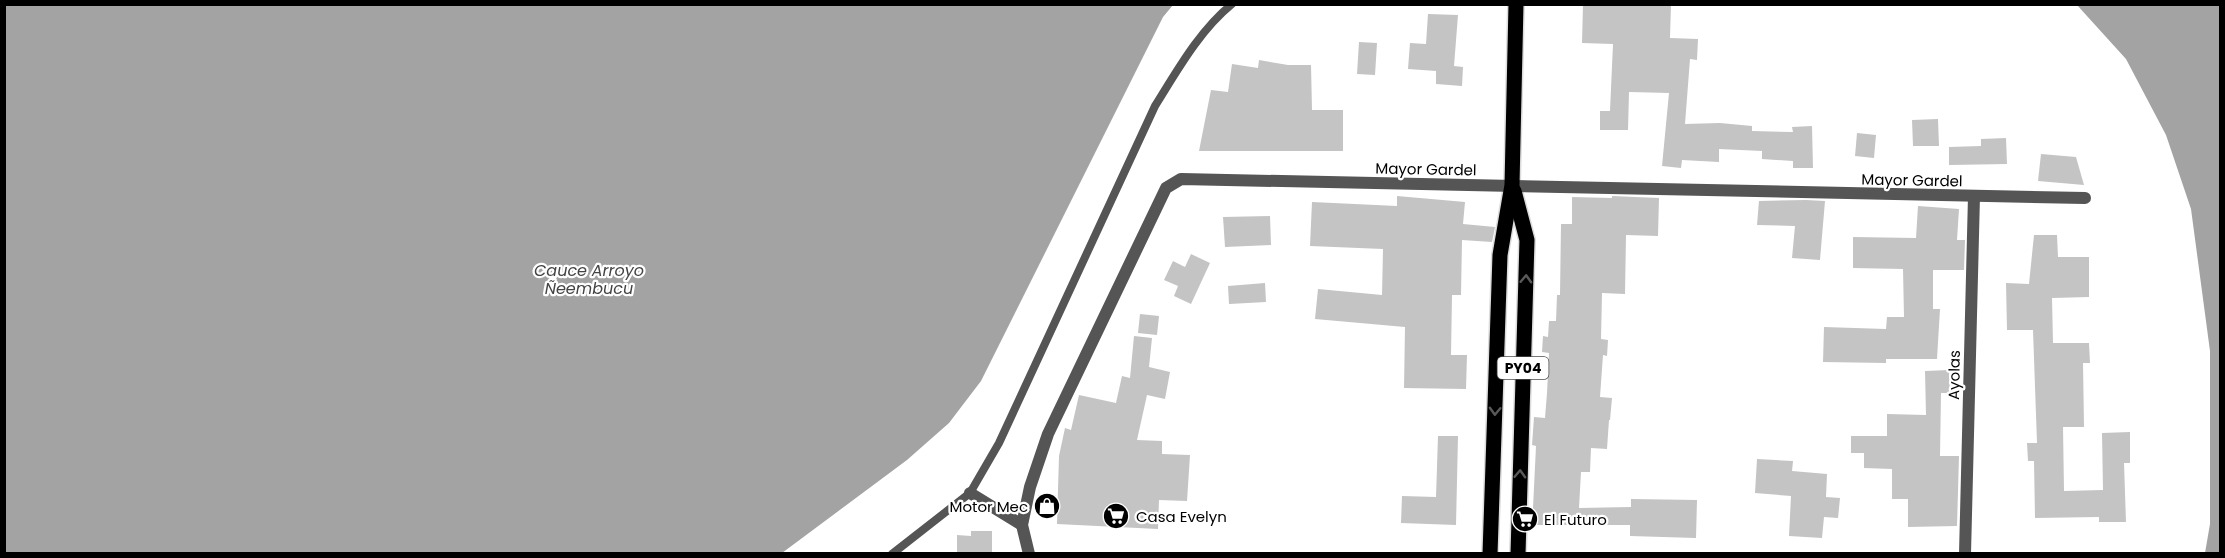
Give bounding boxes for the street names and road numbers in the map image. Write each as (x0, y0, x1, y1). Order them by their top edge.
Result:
street label: Mayor Gardel (1375, 158, 1477, 180)
street label: Mayor Gardel (1861, 169, 1963, 191)
street label: Ayolas (1943, 350, 1965, 400)
road number: PY04 (1498, 357, 1549, 379)

